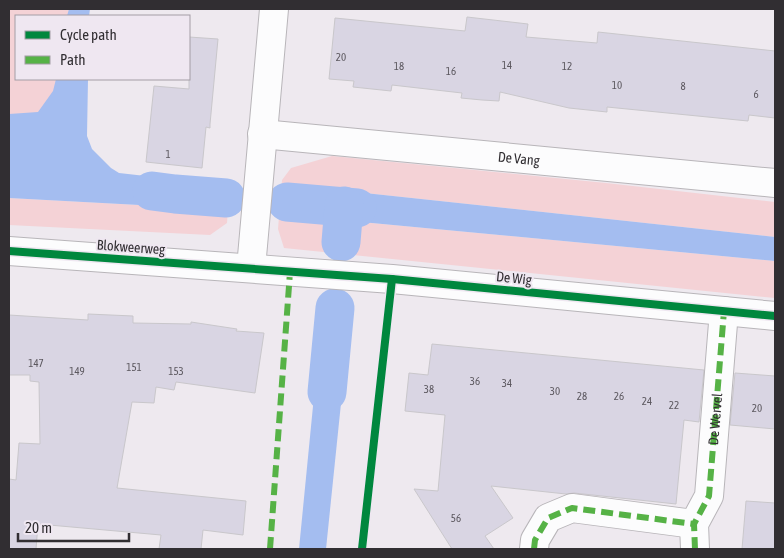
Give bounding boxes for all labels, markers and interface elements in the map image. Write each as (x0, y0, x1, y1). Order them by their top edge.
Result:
legend (15, 15, 190, 80)
text: Cycle path (60, 26, 117, 43)
text: Path (60, 51, 86, 68)
house number: 20 (336, 51, 346, 63)
house number: 14 (502, 59, 512, 71)
house number: 18 (394, 60, 404, 72)
house number: 12 (562, 60, 572, 72)
house number: 16 (446, 65, 456, 77)
house number: 10 (612, 79, 622, 91)
house number: 8 (680, 80, 686, 92)
house number: 6 (753, 88, 759, 100)
house number: 1 (165, 148, 171, 160)
street label: De Vang (497, 149, 540, 168)
street label: Blokweerweg (96, 237, 166, 257)
street label: De Wig (496, 268, 532, 288)
house number: 147 (28, 357, 44, 369)
house number: 151 (126, 361, 142, 373)
house number: 149 (69, 365, 85, 377)
house number: 153 (168, 365, 184, 377)
house number: 36 (470, 375, 480, 387)
house number: 34 (502, 377, 512, 389)
house number: 38 (424, 383, 434, 395)
house number: 30 (550, 385, 560, 397)
house number: 28 (577, 390, 587, 402)
house number: 26 (614, 390, 624, 402)
street label: De Wervel (705, 392, 725, 446)
house number: 24 (642, 395, 652, 407)
house number: 22 (669, 399, 679, 411)
house number: 20 (752, 402, 762, 414)
scale bar (18, 510, 129, 542)
house number: 56 (451, 512, 461, 524)
text: 20 m (25, 519, 52, 536)

